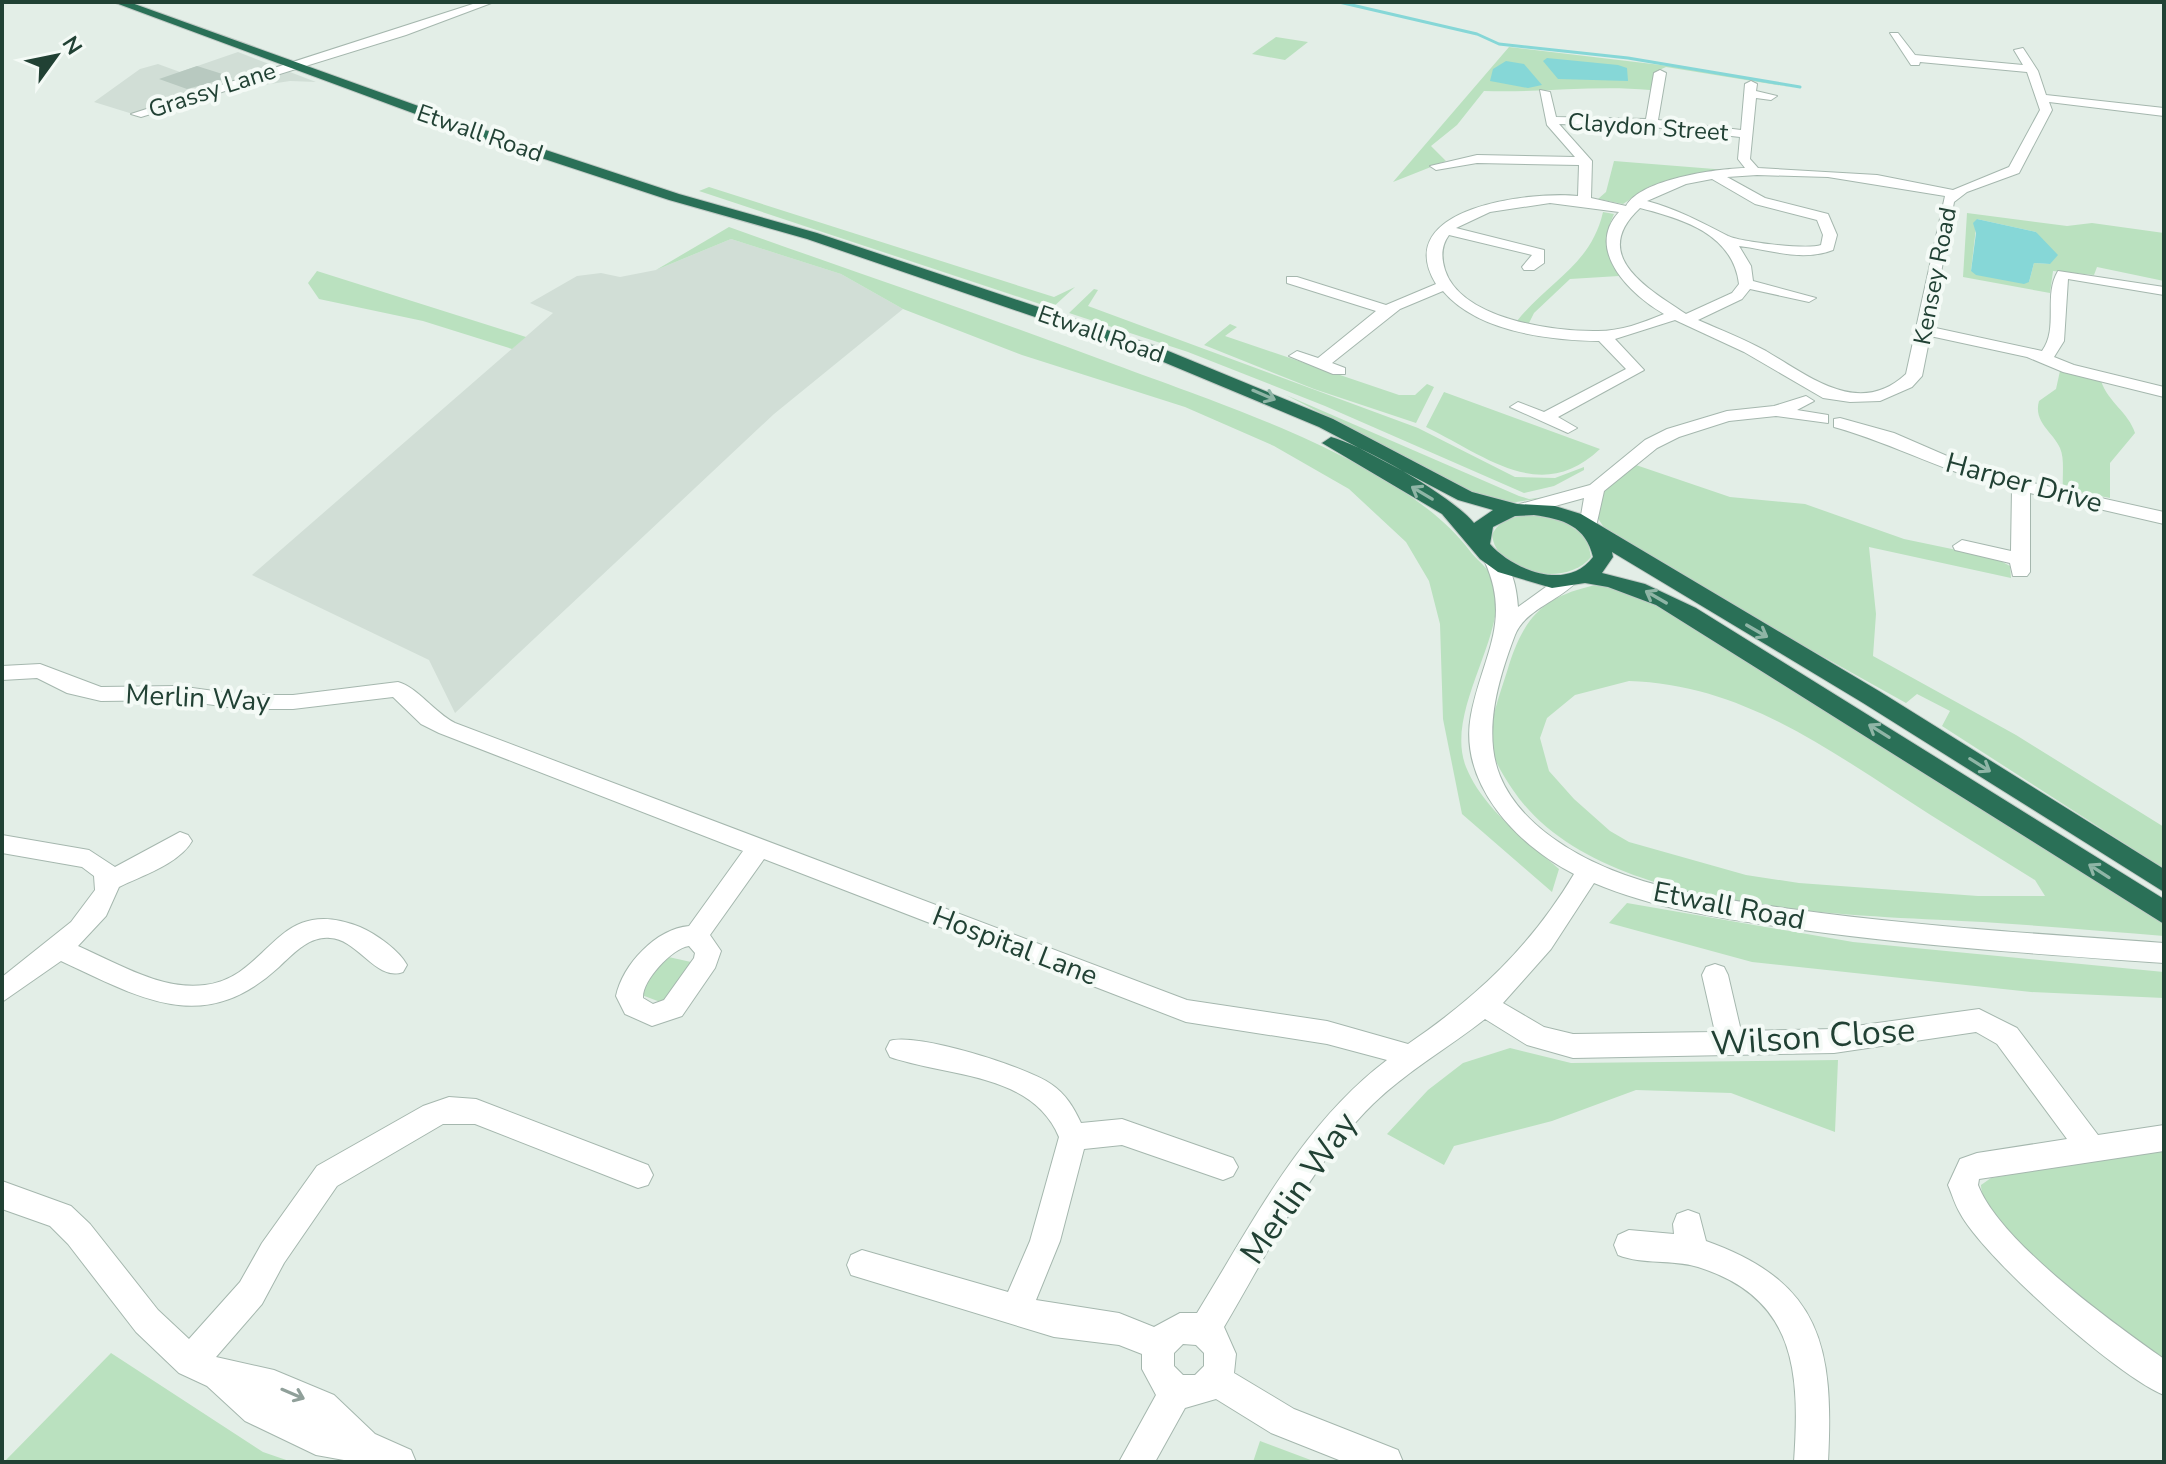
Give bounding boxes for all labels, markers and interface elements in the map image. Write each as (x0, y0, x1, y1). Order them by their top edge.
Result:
north arrow (16, 16, 96, 96)
text: N (55, 31, 89, 61)
street label: Grassy Lane (144, 54, 280, 126)
street label: Etwall Road (413, 96, 547, 170)
street label: Claydon Street (1567, 105, 1730, 149)
street label: Kensey Road (1906, 204, 1964, 348)
street label: Etwall Road (1034, 297, 1168, 371)
one-way arrow (1251, 388, 1276, 403)
street label: Harper Drive (1941, 444, 2107, 522)
one-way arrow (1411, 485, 1434, 501)
one-way arrow (1645, 589, 1668, 605)
one-way arrow (1745, 623, 1768, 639)
street label: Merlin Way (125, 675, 272, 721)
one-way arrow (1868, 723, 1891, 739)
one-way arrow (1968, 757, 1991, 773)
one-way arrow (2088, 862, 2110, 879)
street label: Etwall Road (1650, 873, 1808, 939)
street label: Hospital Lane (927, 897, 1103, 995)
street label: Wilson Close (1709, 1007, 1917, 1067)
street label: Merlin Way (1230, 1102, 1369, 1273)
one-way arrow (280, 1388, 305, 1403)

